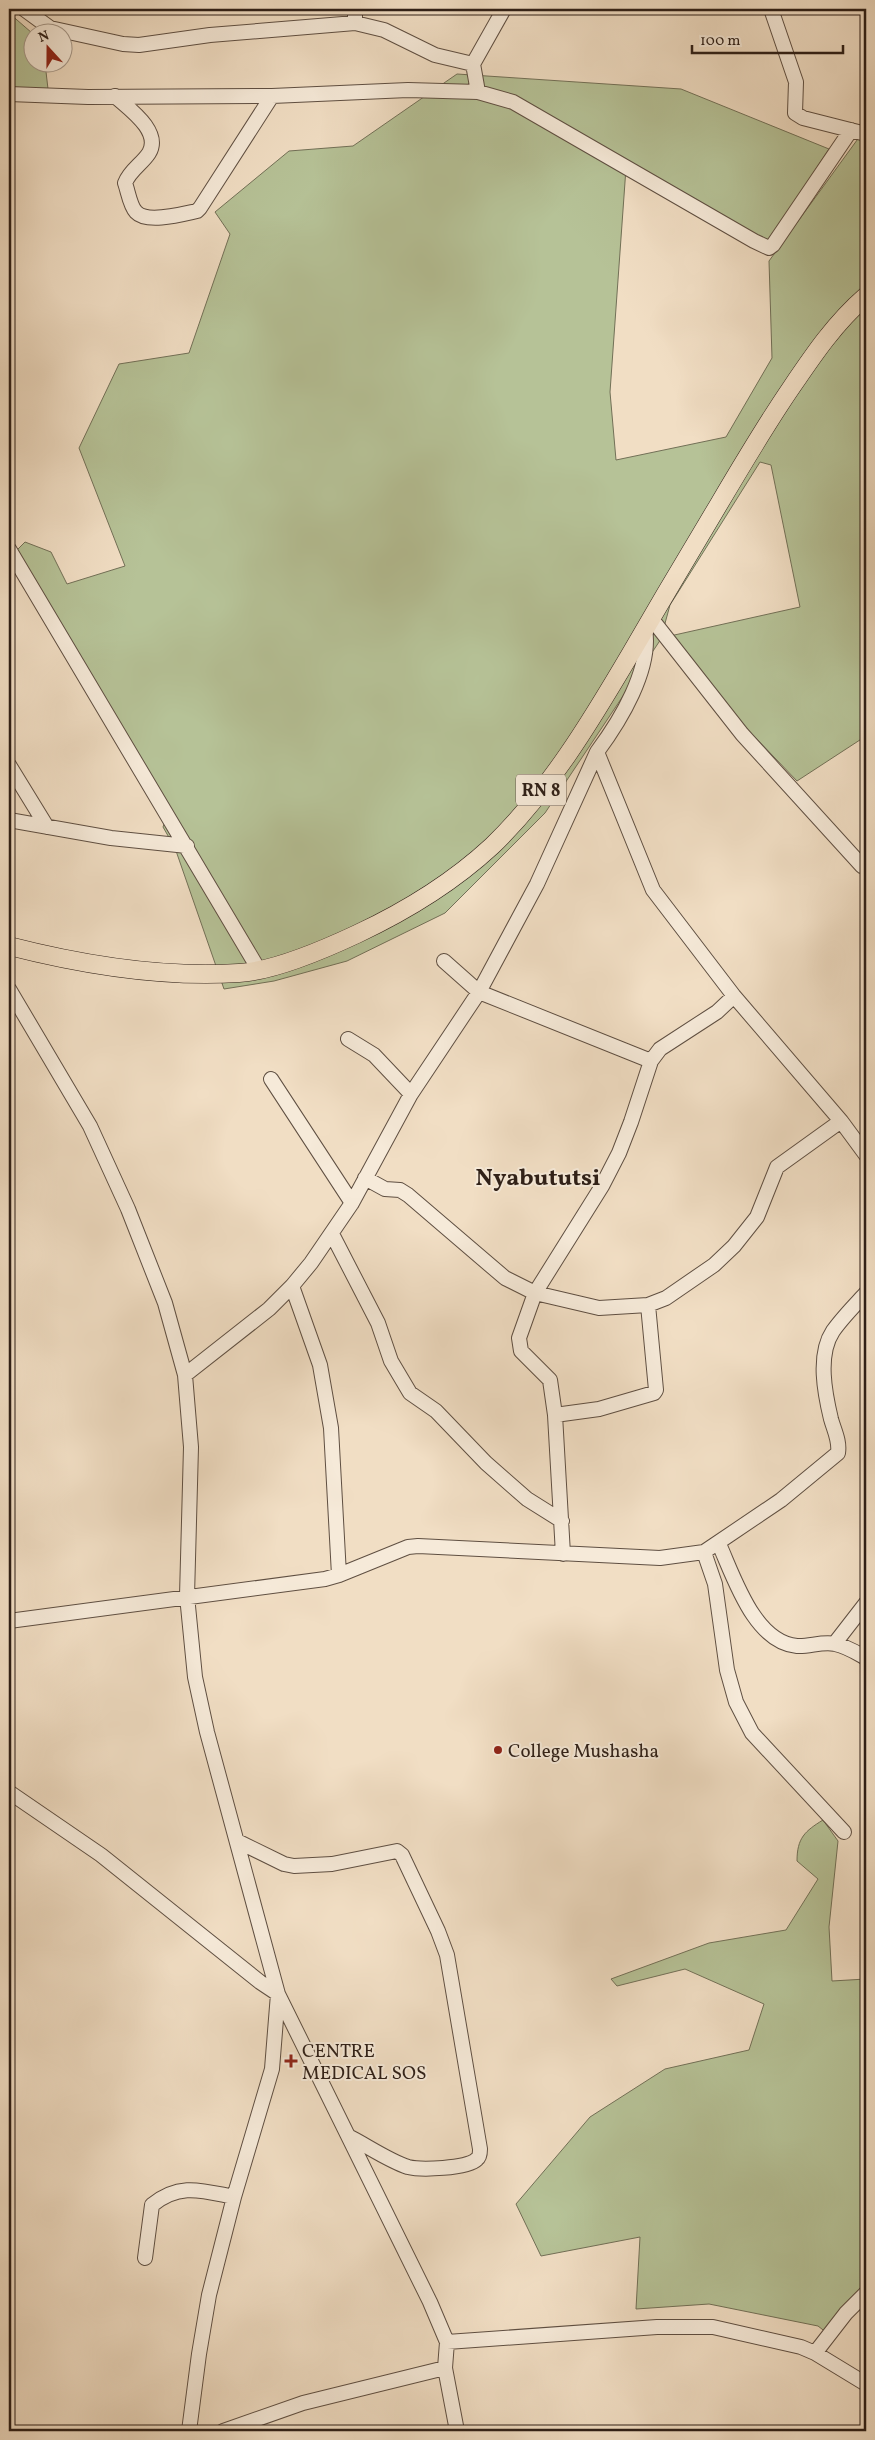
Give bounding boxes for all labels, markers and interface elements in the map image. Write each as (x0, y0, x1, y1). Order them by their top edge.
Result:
north arrow (22, 22, 72, 72)
scale bar (692, 22, 844, 54)
text: N (36, 27, 52, 48)
text: 100 m (700, 31, 740, 52)
road number: RN 8 (516, 774, 566, 806)
district label: Nyabututsi (476, 1162, 600, 1196)
place label: College Mushasha (508, 1739, 659, 1765)
marker: College Mushasha (492, 1744, 504, 1756)
place label: CENTRE MEDICAL SOS (302, 2039, 426, 2087)
marker: CENTRE MEDICAL SOS (284, 2054, 298, 2068)

